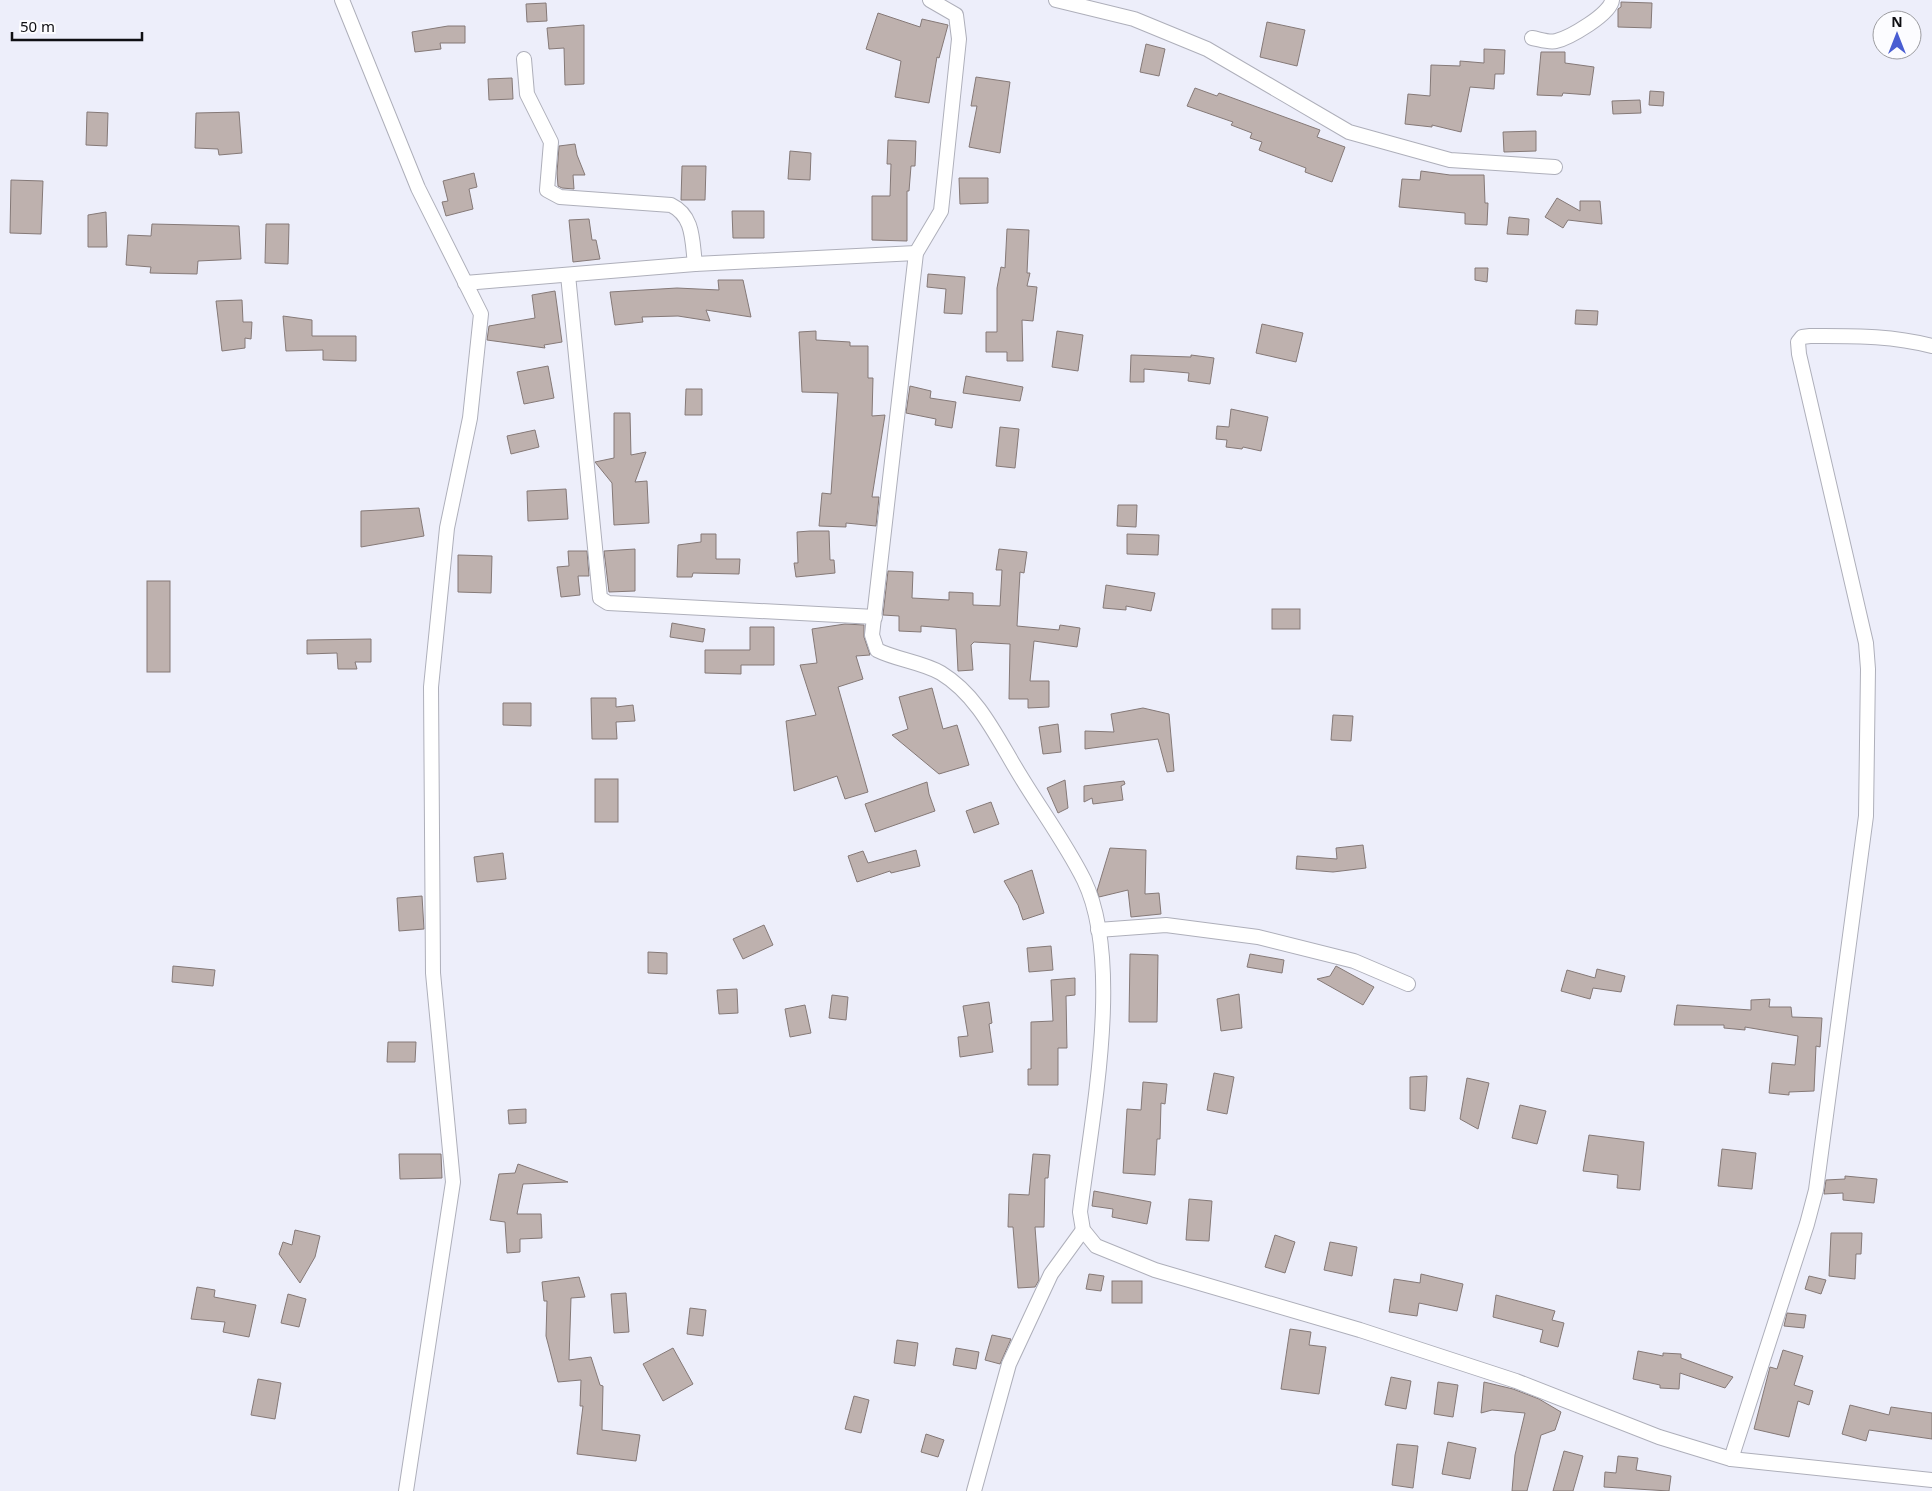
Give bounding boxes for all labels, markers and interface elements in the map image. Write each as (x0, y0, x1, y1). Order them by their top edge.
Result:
scale bar (12, 10, 142, 42)
north arrow (1872, 10, 1922, 60)
text: N (1891, 12, 1903, 31)
text: 50 m (20, 16, 55, 36)

